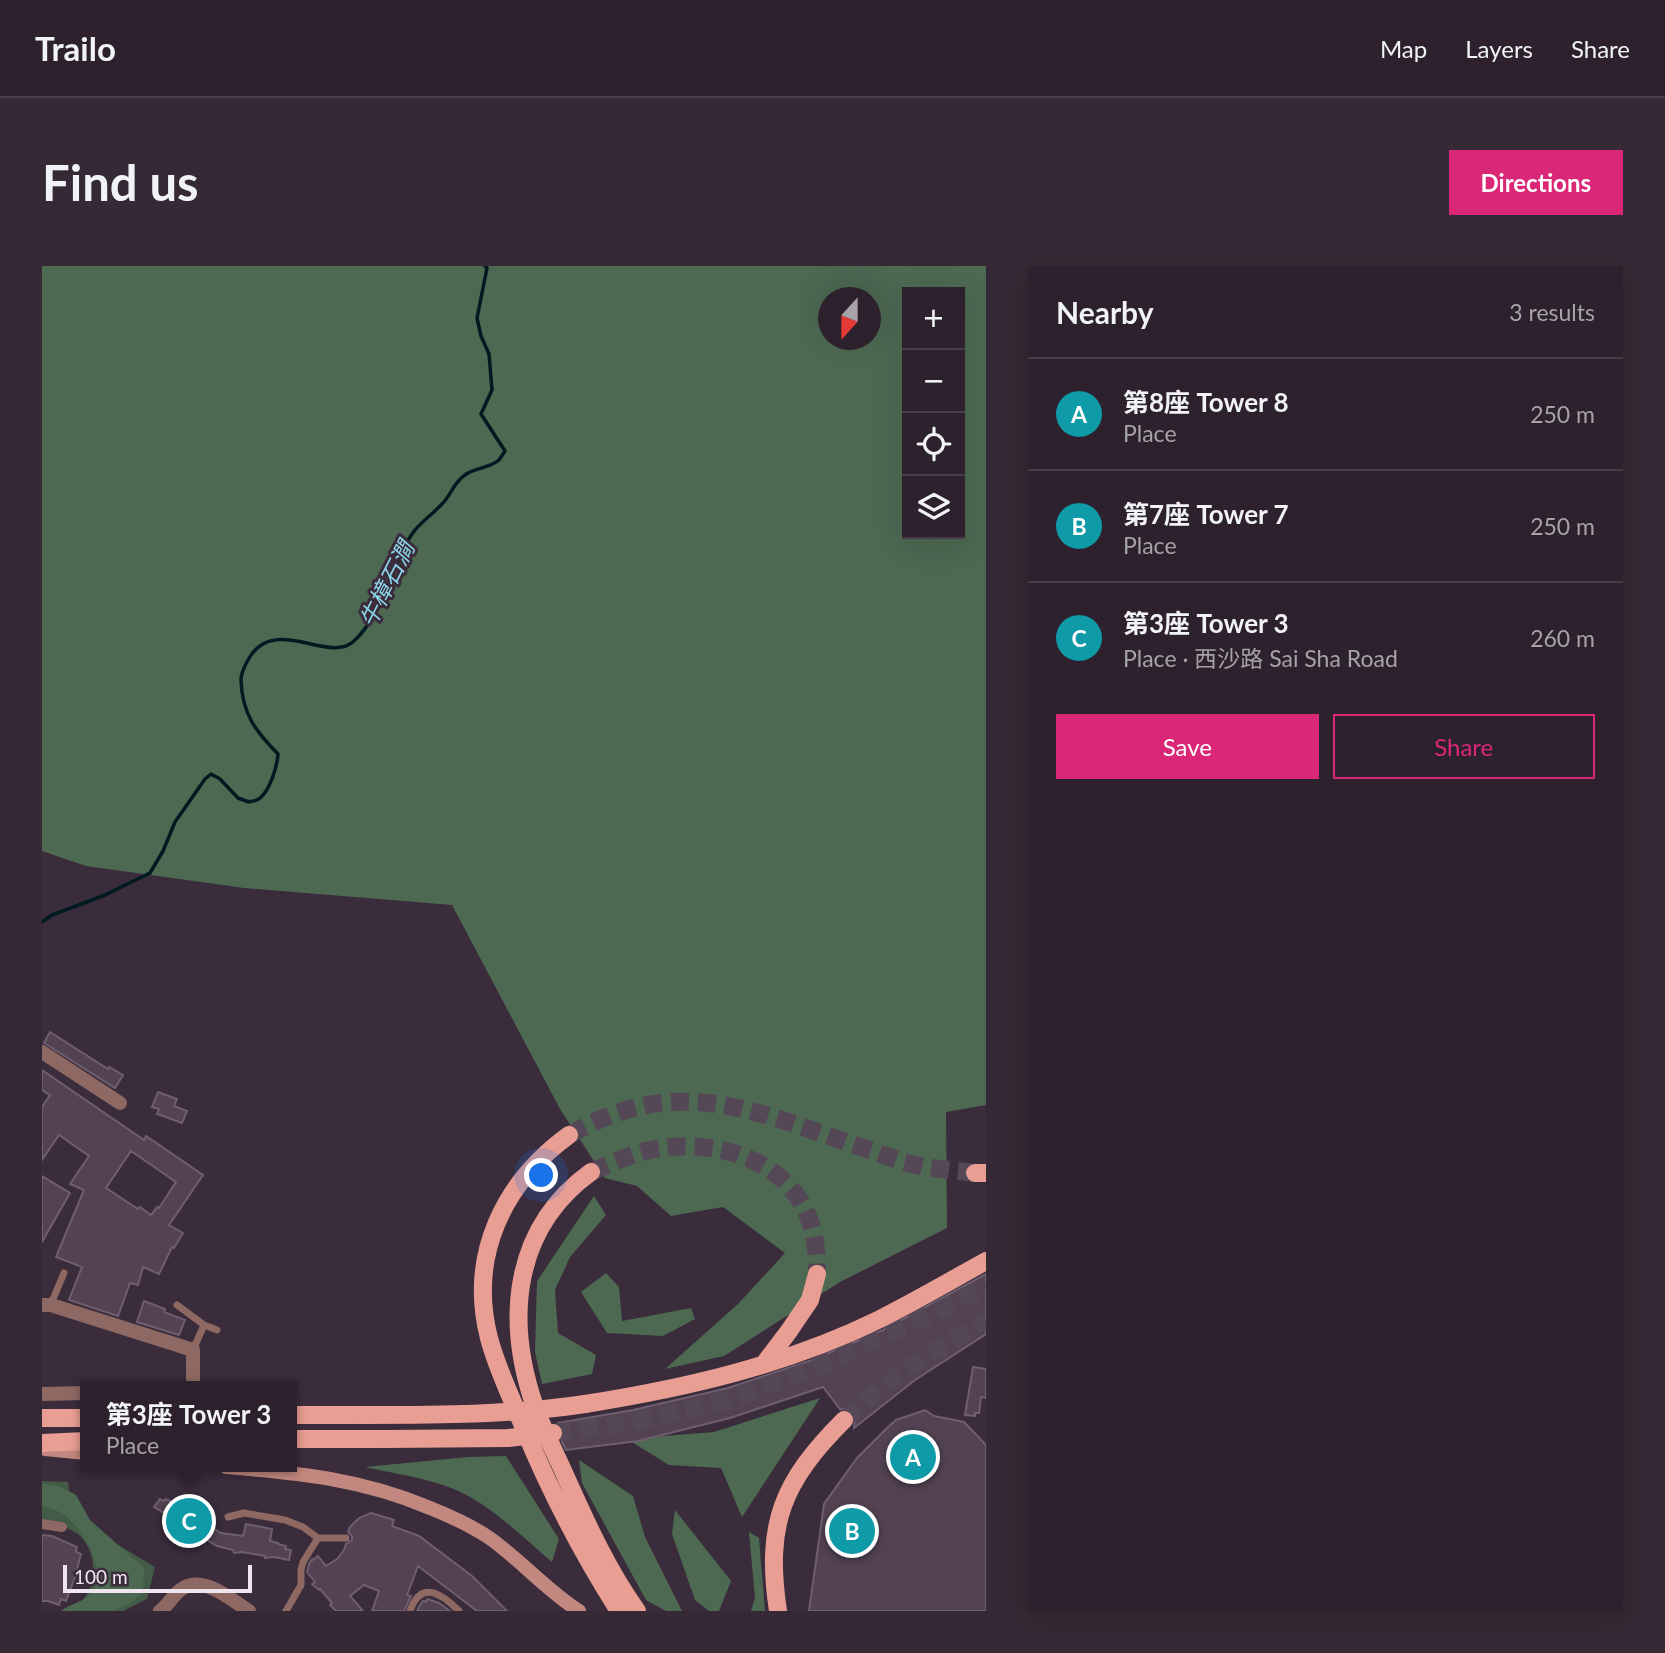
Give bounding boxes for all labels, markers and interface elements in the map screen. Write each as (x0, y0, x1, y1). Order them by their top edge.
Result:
text: Trailo (35, 28, 116, 68)
text: Map (1380, 34, 1427, 63)
text: Layers (1465, 34, 1533, 63)
text: Share (1571, 34, 1630, 63)
button: Directions (1449, 150, 1623, 215)
text: Find us (42, 153, 199, 211)
north arrow (818, 287, 881, 350)
map controls (902, 287, 965, 539)
button: + (902, 287, 965, 350)
text: Nearby (1056, 294, 1154, 330)
text: 3 results (1509, 298, 1595, 326)
button: − (902, 350, 965, 413)
text: 第8座 Tower 8 (1123, 386, 1289, 418)
text: A (1071, 400, 1087, 428)
text: 250 m (1530, 400, 1595, 428)
button: locate (902, 413, 965, 476)
text: Place (1123, 419, 1177, 447)
button: layers (902, 476, 965, 539)
text: 第7座 Tower 7 (1123, 498, 1289, 530)
text: B (1071, 512, 1087, 540)
text: 250 m (1530, 512, 1595, 540)
text: Place (1123, 531, 1177, 559)
water label: 牛樟石澗 (353, 534, 421, 631)
text: 第3座 Tower 3 (1123, 607, 1289, 639)
text: C (1071, 624, 1087, 652)
text: 260 m (1530, 624, 1595, 652)
text: Place · 西沙路 Sai Sha Road (1123, 644, 1398, 672)
button: Save (1056, 714, 1319, 779)
button: Share (1333, 714, 1595, 779)
your location (524, 1158, 558, 1192)
popup (80, 1381, 297, 1472)
text: 第3座 Tower 3 (106, 1398, 271, 1430)
text: Place (106, 1431, 159, 1459)
pin: A (890, 1431, 936, 1483)
pin: C (166, 1495, 212, 1547)
pin: B (829, 1505, 875, 1557)
scale bar (63, 1562, 252, 1594)
text: 100 m (74, 1565, 128, 1588)

